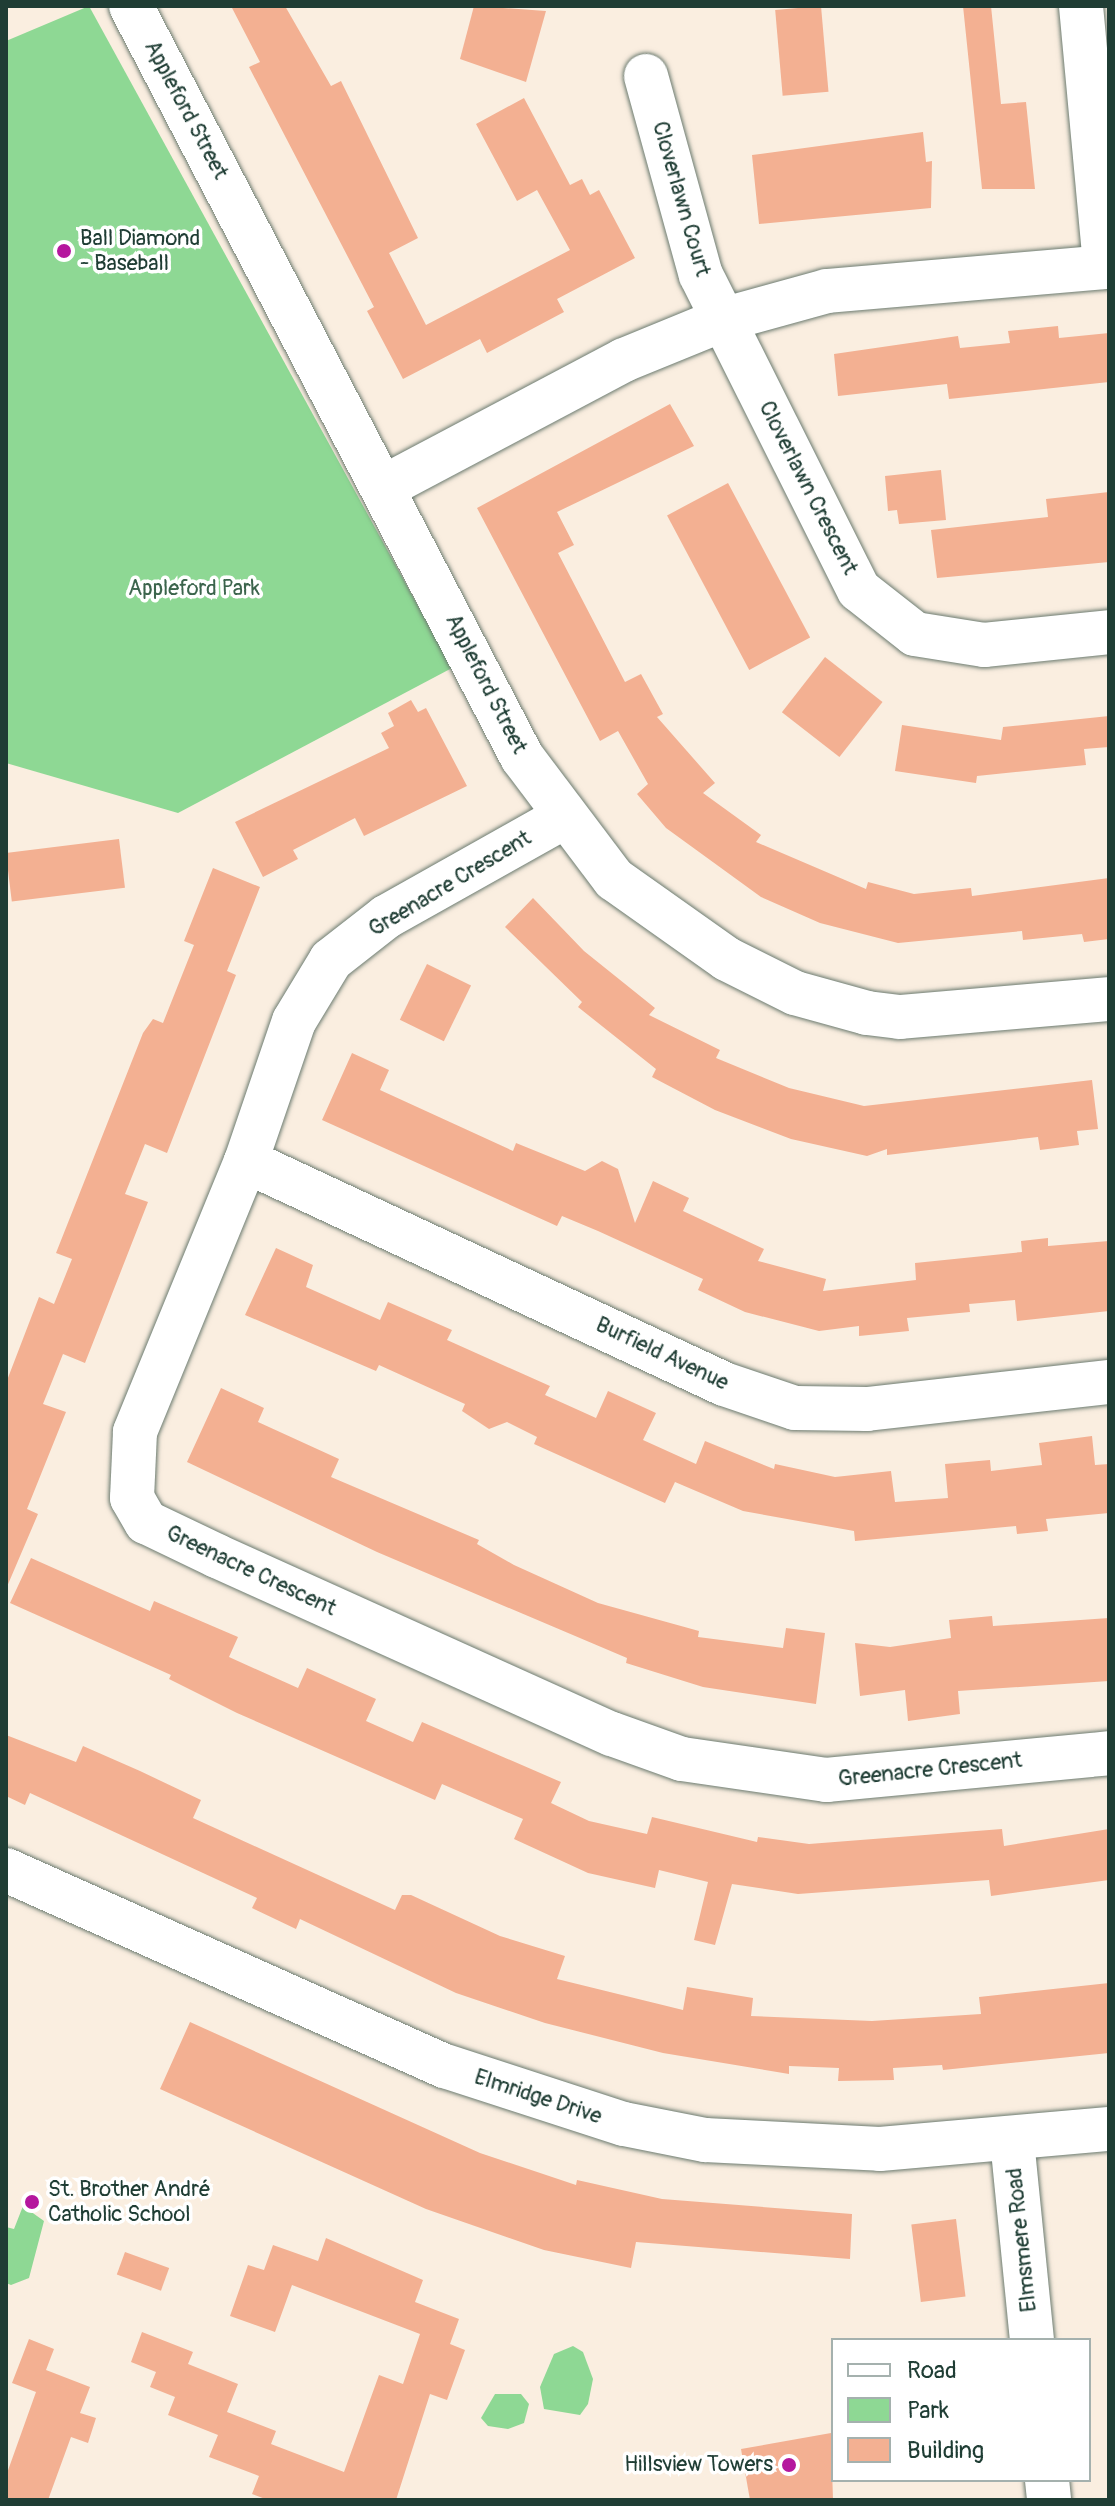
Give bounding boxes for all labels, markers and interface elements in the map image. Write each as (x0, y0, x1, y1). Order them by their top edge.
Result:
street label: Appleford Street (138, 36, 234, 184)
street label: Cloverlawn Court (646, 118, 716, 280)
place label: Ball Diamond - Baseball (80, 225, 200, 276)
marker: Ball Diamond - Baseball (55, 242, 73, 260)
street label: Cloverlawn Crescent (753, 397, 863, 579)
park label: Appleford Park (128, 576, 260, 602)
street label: Appleford Street (439, 610, 533, 758)
street label: Greenacre Crescent (364, 825, 536, 943)
street label: Burfield Avenue (591, 1312, 733, 1396)
street label: Greenacre Crescent (162, 1520, 340, 1622)
street label: Greenacre Crescent (837, 1747, 1023, 1793)
street label: Elmridge Drive (471, 2064, 605, 2130)
street label: Elmsmere Road (1001, 2167, 1043, 2313)
place label: St. Brother André Catholic School (48, 2176, 211, 2228)
marker: St. Brother André Catholic School (23, 2193, 41, 2211)
legend (831, 2338, 1091, 2482)
text: Road (907, 2356, 957, 2385)
text: Park (907, 2396, 949, 2425)
text: Building (907, 2436, 984, 2465)
place label: Hillsview Towers (624, 2452, 773, 2478)
marker: Hillsview Towers (780, 2456, 798, 2474)

